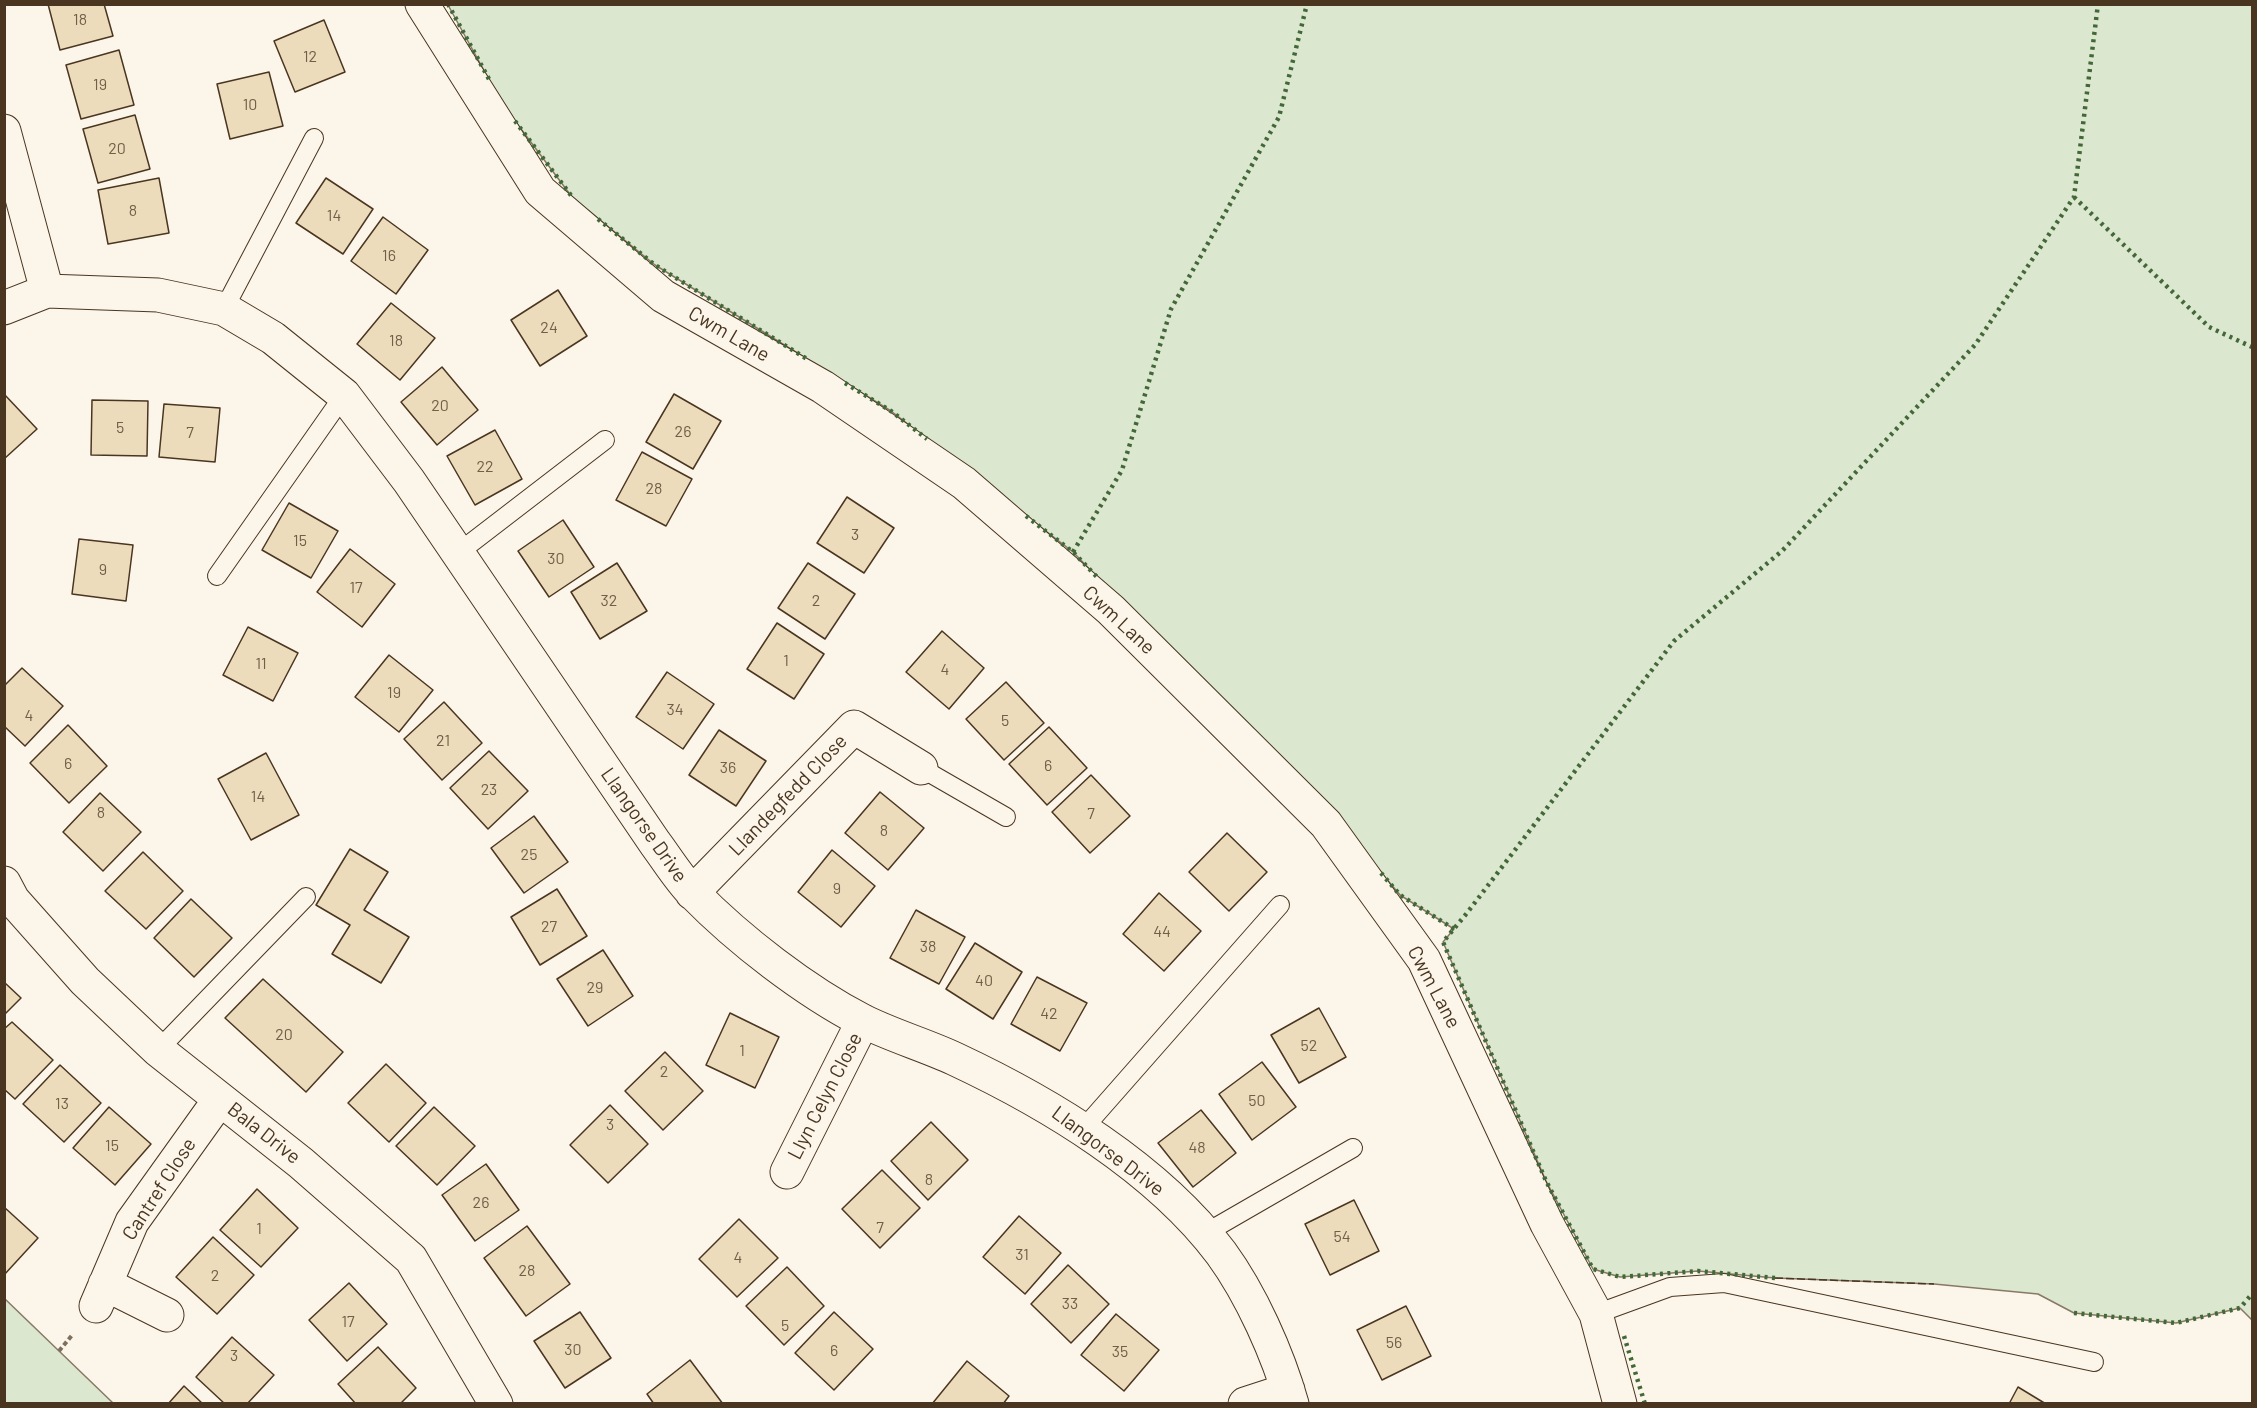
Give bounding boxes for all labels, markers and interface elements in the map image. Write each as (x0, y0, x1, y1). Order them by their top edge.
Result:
house number: 18 (73, 10, 87, 30)
house number: 12 (303, 47, 317, 67)
house number: 19 (93, 75, 107, 95)
house number: 10 (243, 95, 257, 115)
house number: 20 (108, 139, 126, 159)
house number: 8 (129, 201, 137, 221)
house number: 14 (327, 206, 341, 226)
house number: 16 (382, 246, 396, 266)
street label: Cwm Lane (684, 301, 774, 367)
house number: 24 (540, 318, 558, 338)
house number: 18 (389, 331, 403, 351)
house number: 20 (431, 396, 449, 416)
house number: 5 (116, 418, 124, 438)
house number: 26 (675, 422, 691, 442)
house number: 7 (186, 423, 194, 443)
house number: 22 (476, 457, 494, 477)
house number: 28 (646, 479, 662, 499)
house number: 3 (851, 525, 859, 545)
house number: 15 (293, 531, 307, 551)
house number: 30 (547, 549, 565, 569)
house number: 9 (99, 560, 107, 580)
house number: 17 (349, 578, 363, 598)
street label: Cwm Lane (1078, 581, 1160, 659)
house number: 32 (601, 591, 617, 611)
house number: 2 (812, 591, 820, 611)
house number: 1 (783, 651, 789, 671)
house number: 11 (255, 654, 267, 674)
house number: 4 (941, 660, 949, 680)
house number: 19 (387, 683, 401, 703)
house number: 34 (666, 700, 684, 720)
house number: 4 (25, 706, 33, 726)
house number: 5 (1001, 711, 1009, 731)
street label: Llandegfedd Close (724, 729, 852, 861)
house number: 21 (436, 731, 450, 751)
house number: 6 (64, 754, 72, 774)
house number: 6 (1044, 756, 1052, 776)
house number: 36 (720, 758, 736, 778)
street label: Llangorse Drive (596, 763, 692, 887)
house number: 23 (481, 780, 497, 800)
house number: 14 (251, 787, 265, 807)
house number: 8 (97, 803, 105, 823)
house number: 7 (1087, 804, 1095, 824)
house number: 8 (880, 821, 888, 841)
house number: 25 (521, 845, 537, 865)
house number: 9 (833, 879, 841, 899)
house number: 27 (541, 917, 557, 937)
house number: 44 (1153, 922, 1171, 942)
house number: 38 (920, 937, 936, 957)
street label: Cwm Lane (1402, 942, 1466, 1032)
house number: 40 (975, 971, 993, 991)
house number: 29 (587, 978, 603, 998)
house number: 42 (1040, 1004, 1058, 1024)
house number: 20 (275, 1025, 293, 1045)
street label: Llyn Celyn Close (783, 1029, 867, 1163)
house number: 52 (1301, 1036, 1317, 1056)
house number: 1 (739, 1041, 745, 1061)
house number: 2 (660, 1062, 668, 1082)
house number: 50 (1248, 1091, 1266, 1111)
house number: 13 (55, 1094, 69, 1114)
street label: Bala Drive (223, 1097, 305, 1169)
street label: Llangorse Drive (1047, 1101, 1169, 1201)
house number: 3 (606, 1115, 614, 1135)
street label: Cantref Close (117, 1133, 201, 1245)
house number: 15 (105, 1136, 119, 1156)
house number: 48 (1188, 1138, 1206, 1158)
house number: 8 (925, 1170, 933, 1190)
house number: 26 (473, 1193, 489, 1213)
house number: 7 (876, 1218, 884, 1238)
house number: 1 (256, 1219, 262, 1239)
house number: 54 (1333, 1227, 1351, 1247)
house number: 31 (1015, 1245, 1029, 1265)
house number: 4 (734, 1248, 742, 1268)
house number: 28 (519, 1261, 535, 1281)
house number: 2 (211, 1266, 219, 1286)
house number: 33 (1062, 1294, 1078, 1314)
house number: 17 (341, 1312, 355, 1332)
house number: 5 (781, 1316, 789, 1336)
house number: 56 (1386, 1333, 1402, 1353)
house number: 30 (564, 1340, 582, 1360)
house number: 6 (830, 1341, 838, 1361)
house number: 35 (1112, 1342, 1128, 1362)
house number: 3 (230, 1346, 238, 1366)

